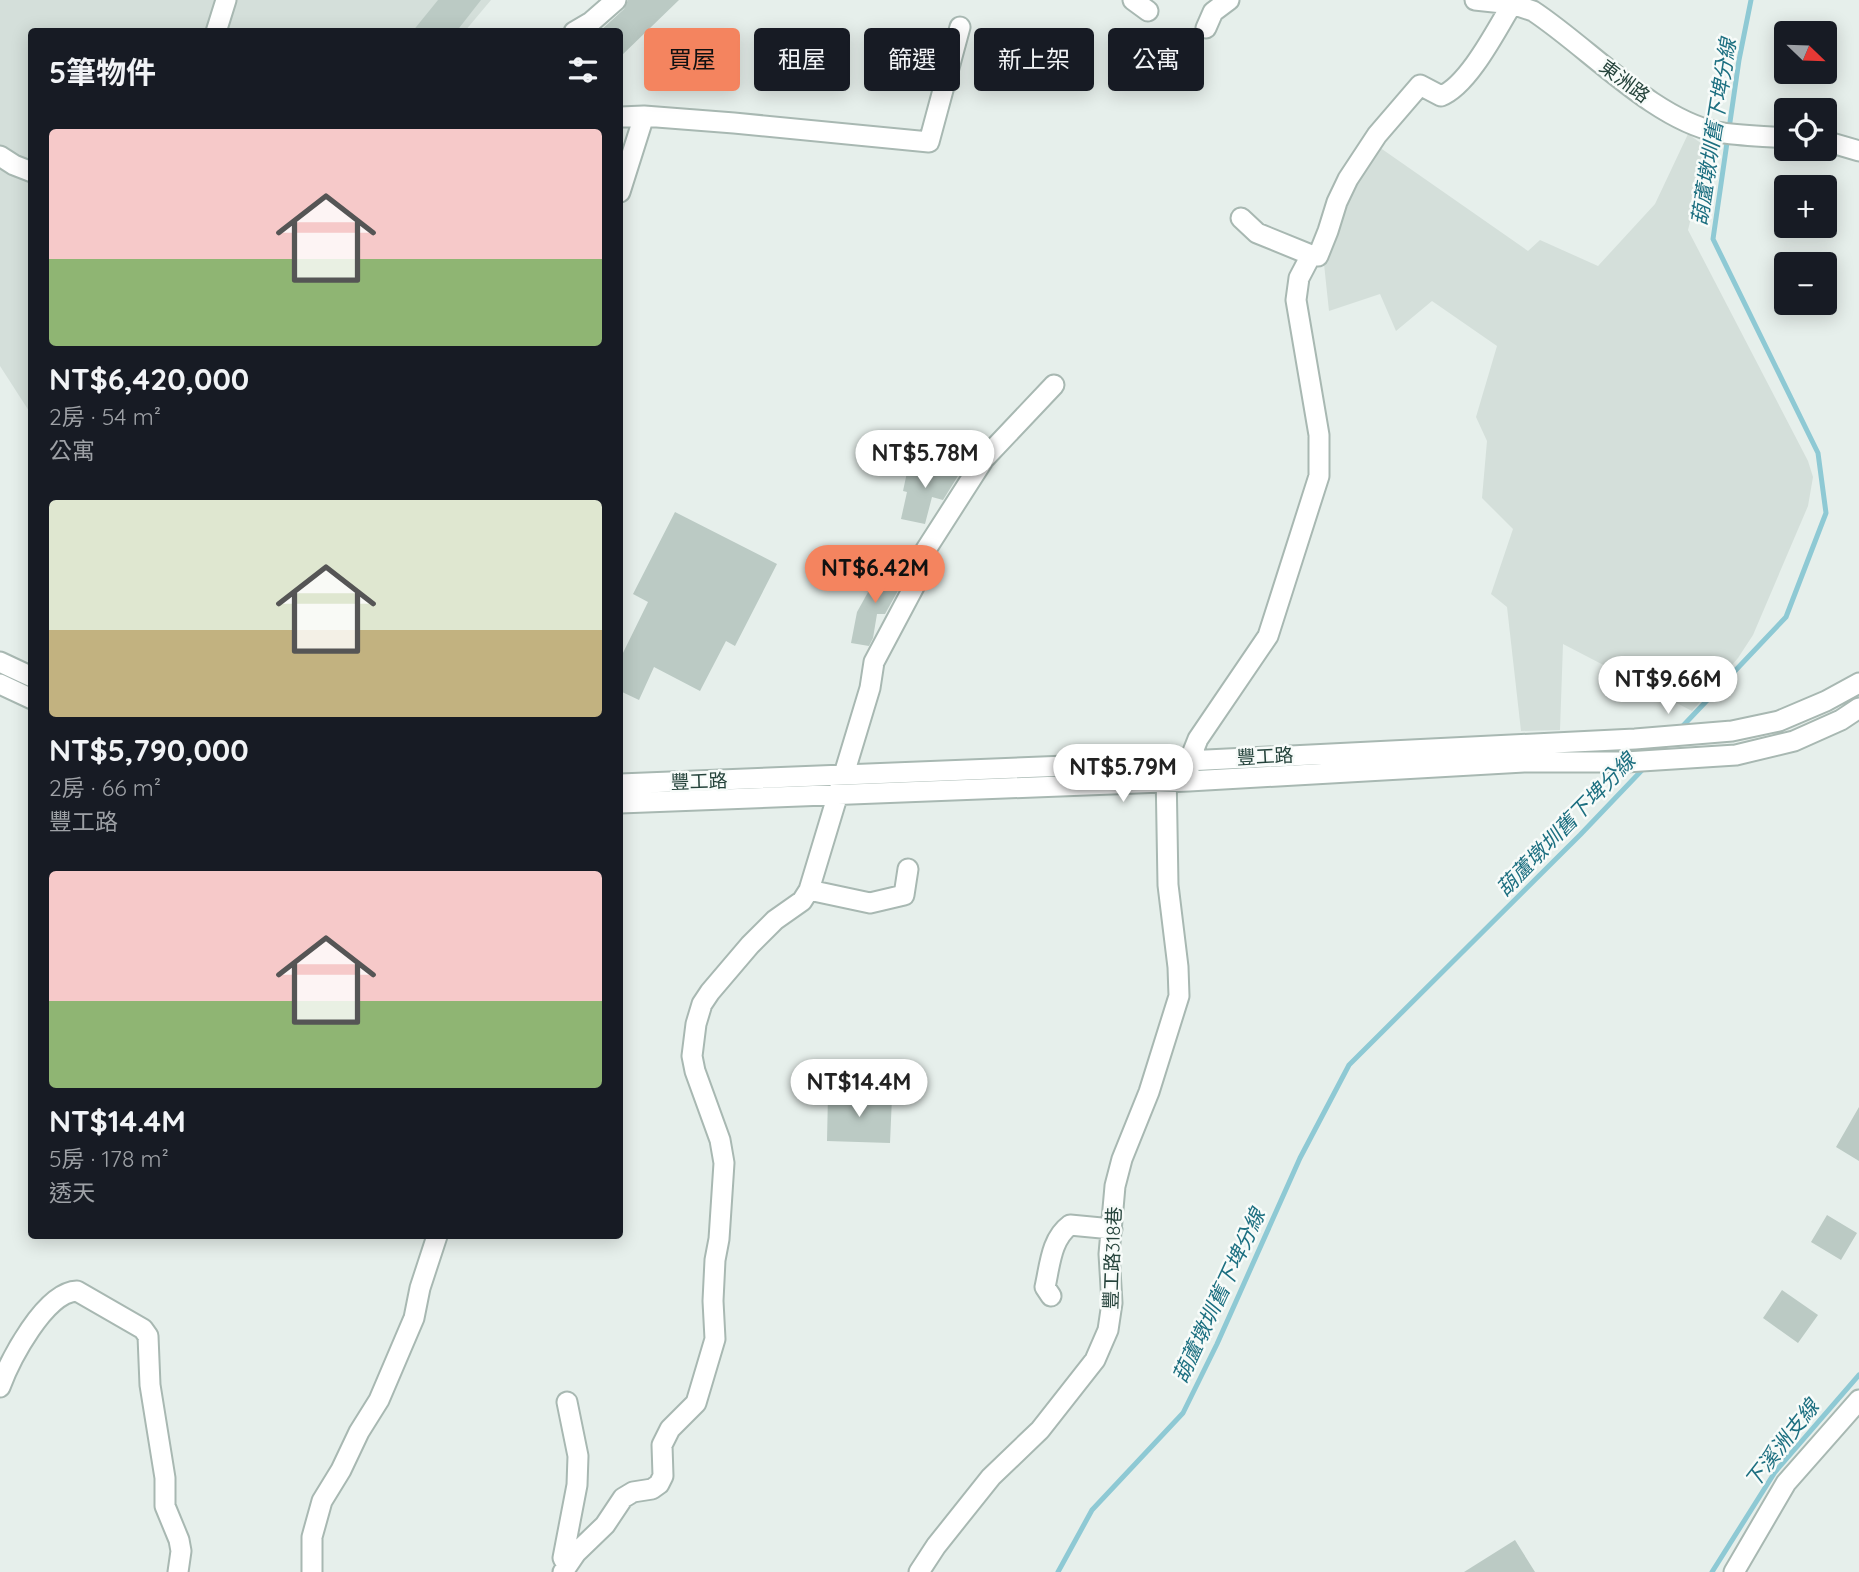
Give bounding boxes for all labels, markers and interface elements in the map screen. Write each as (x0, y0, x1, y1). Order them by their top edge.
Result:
north arrow (1774, 21, 1838, 84)
map controls (1774, 21, 1837, 315)
chip: 買屋 (644, 28, 740, 91)
chip: 租屋 (754, 28, 850, 91)
chip: 篩選 (864, 28, 960, 91)
chip: 新上架 (974, 28, 1094, 91)
chip: 公寓 (1108, 28, 1204, 91)
water label: 葫蘆墩圳舊下埤分線 (1685, 34, 1741, 227)
icon: filters (564, 51, 602, 89)
text: 5筆物件 (49, 53, 156, 91)
street label: 東洲路 (1595, 54, 1655, 108)
button: locate (1774, 98, 1837, 161)
icon: home (263, 175, 389, 301)
button: + (1774, 175, 1837, 238)
button: − (1774, 252, 1837, 315)
text: NT$6,420,000 (49, 360, 249, 398)
text: 2房 · 54 m² (49, 402, 161, 431)
pin: NT$5.78M (853, 430, 997, 490)
text: 公寓 (49, 436, 95, 465)
text: NT$5.78M (871, 438, 979, 467)
icon: home (263, 546, 389, 672)
pin: NT$6.42M (803, 546, 947, 605)
text: NT$6.42M (821, 553, 929, 582)
pin: NT$9.66M (1596, 656, 1740, 716)
text: NT$9.66M (1614, 664, 1722, 693)
text: NT$5,790,000 (49, 731, 249, 769)
street label: 豐工路 (1236, 743, 1294, 769)
pin: NT$5.79M (1051, 744, 1195, 804)
water label: 葫蘆墩圳舊下埤分線 (1490, 746, 1642, 901)
text: NT$5.79M (1069, 752, 1177, 781)
street label: 豐工路 (670, 768, 728, 794)
text: 2房 · 66 m² (49, 773, 161, 802)
text: 豐工路 (49, 807, 118, 836)
icon: home (263, 917, 389, 1043)
pin: NT$14.4M (787, 1060, 931, 1119)
text: NT$14.4M (807, 1067, 911, 1096)
text: NT$14.4M (49, 1102, 186, 1140)
text: 5房 · 178 m² (49, 1144, 169, 1173)
text: 透天 (49, 1178, 95, 1207)
water label: 葫蘆墩圳舊下埤分線 (1166, 1203, 1271, 1387)
street label: 豐工路318巷 (1098, 1206, 1126, 1310)
water label: 下溪洲支線 (1739, 1392, 1825, 1493)

